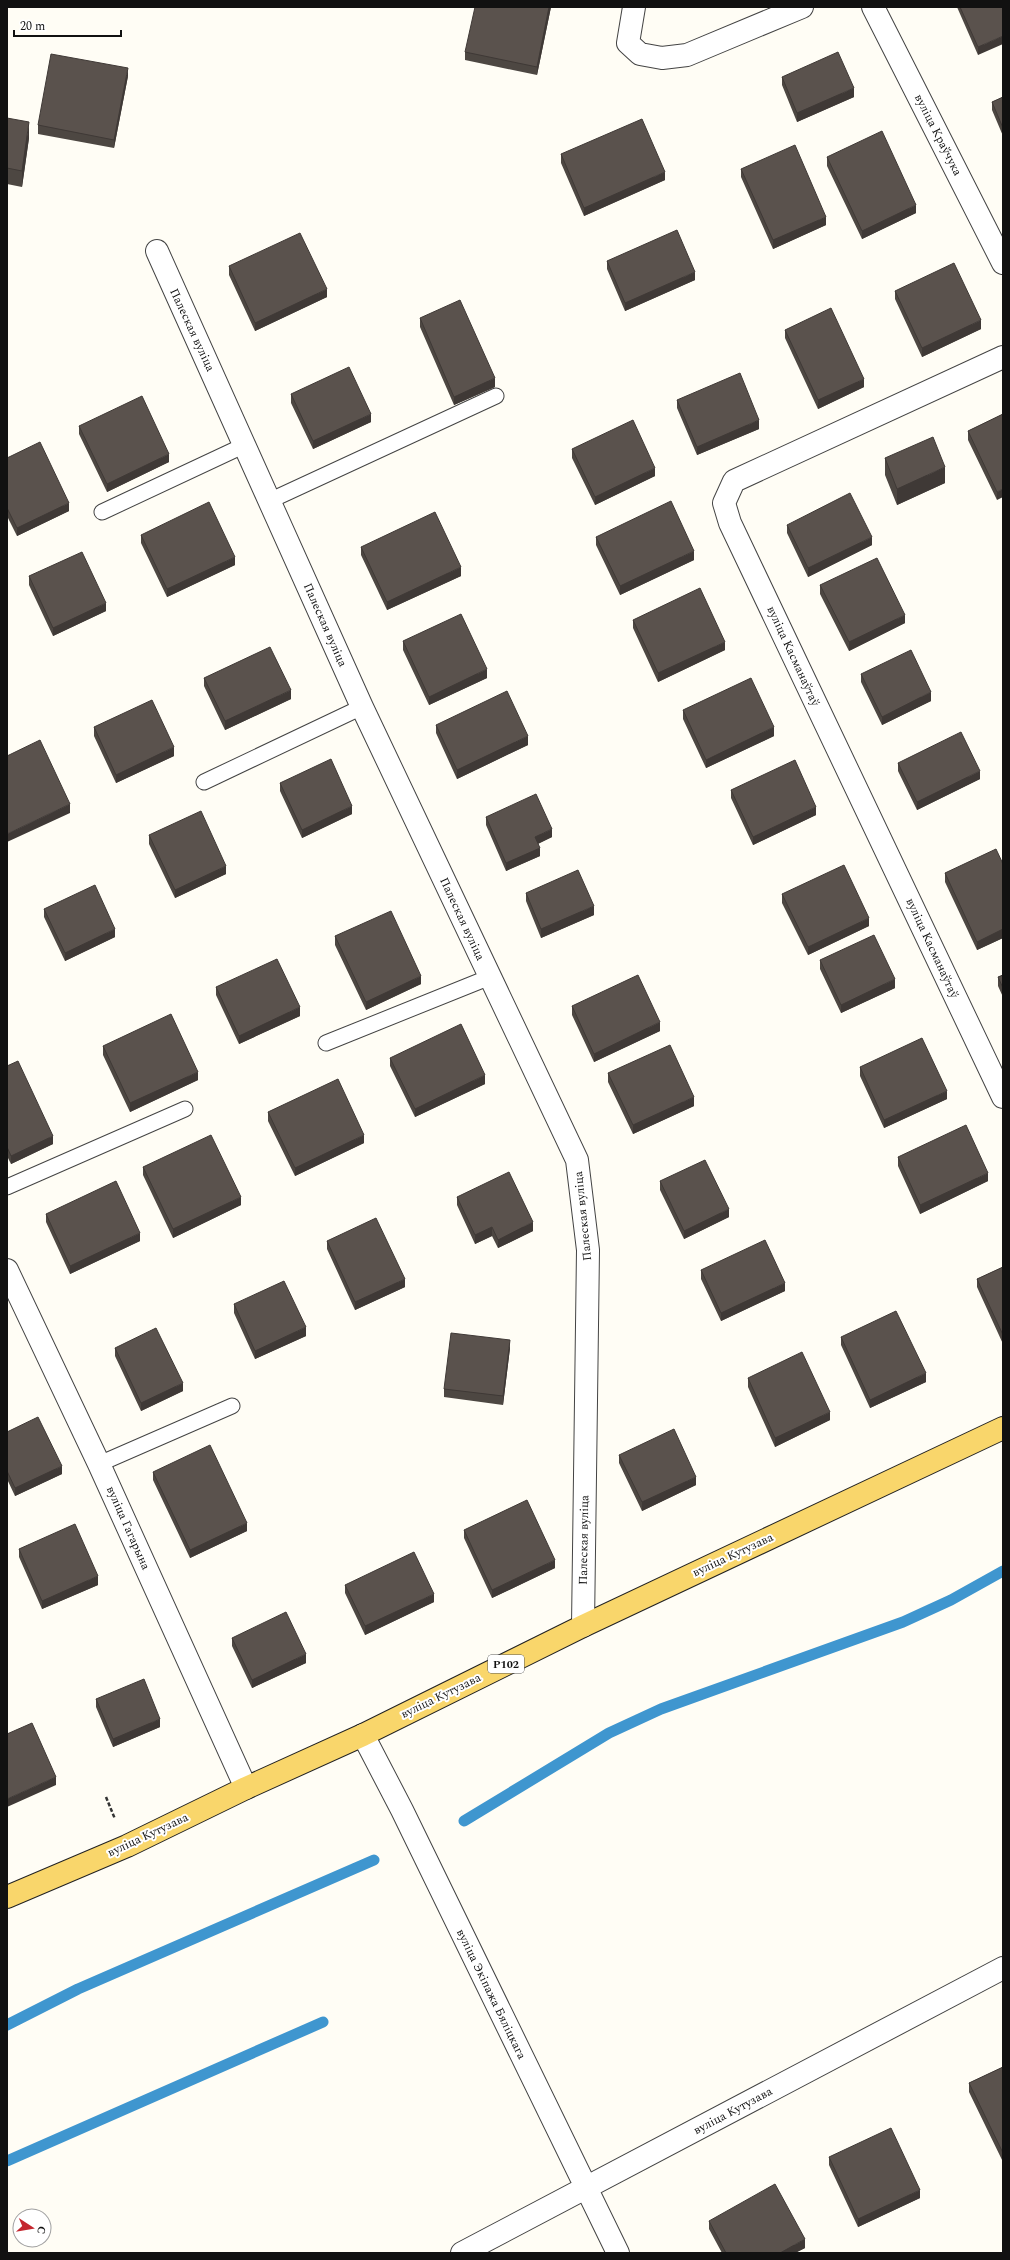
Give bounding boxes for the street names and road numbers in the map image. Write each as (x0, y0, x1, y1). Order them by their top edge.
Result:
street label: вуліца Краўчука (909, 91, 967, 179)
street label: Палеская вуліца (164, 285, 220, 375)
street label: Палеская вуліца (298, 580, 352, 670)
street label: вуліца Касманаўтаў (761, 603, 825, 710)
street label: Палеская вуліца (434, 874, 490, 964)
street label: вуліца Касманаўтаў (900, 895, 964, 1002)
street label: Палеская вуліца (569, 1170, 597, 1262)
street label: вуліца Гагарына (101, 1483, 155, 1573)
street label: Палеская вуліца (574, 1495, 594, 1585)
street label: вуліца Кутузава (689, 1528, 777, 1582)
road number: Р102 (488, 1655, 524, 1673)
street label: вуліца Кутузава (398, 1668, 485, 1724)
street label: вуліца Кутузава (104, 1808, 192, 1862)
street label: вуліца Экіпажа Бяліцкага (451, 1925, 531, 2063)
street label: вуліца Кутузава (690, 2082, 776, 2140)

